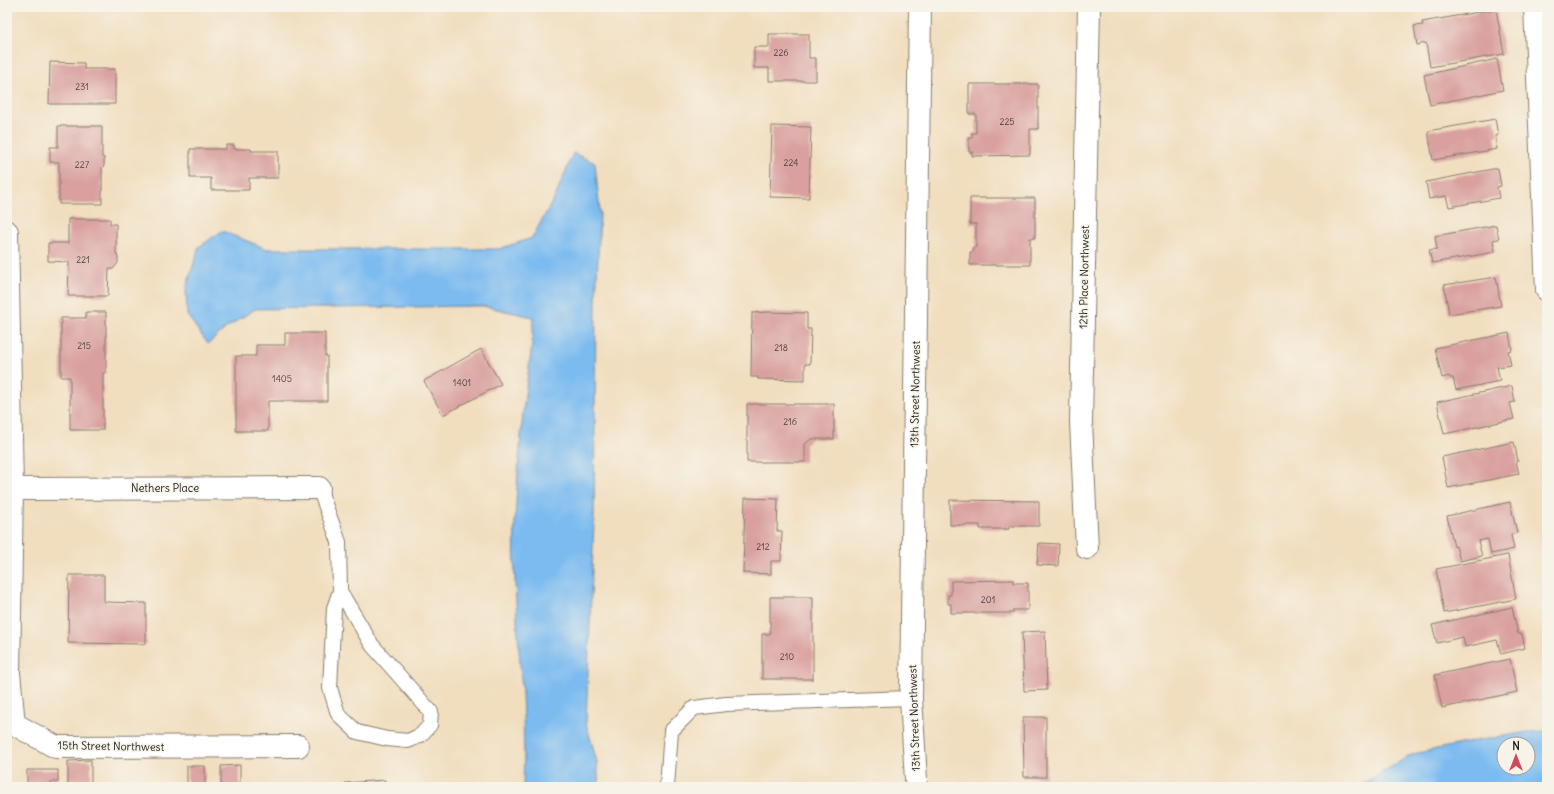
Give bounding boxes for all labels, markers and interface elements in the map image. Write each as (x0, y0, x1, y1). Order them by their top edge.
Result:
house number: 226 (773, 47, 789, 58)
house number: 231 (75, 81, 89, 92)
house number: 225 (999, 116, 1015, 127)
house number: 224 (784, 157, 798, 168)
house number: 227 (75, 159, 90, 170)
street label: 12th Place Northwest (1076, 225, 1092, 329)
house number: 221 (76, 254, 90, 265)
house number: 215 (77, 340, 91, 351)
street label: 13th Street Northwest (907, 340, 923, 447)
house number: 218 (774, 342, 788, 353)
house number: 1405 (272, 373, 292, 384)
house number: 1401 (453, 377, 471, 388)
house number: 216 (783, 416, 797, 427)
street label: Nethers Place (131, 481, 199, 495)
house number: 212 (756, 541, 770, 552)
house number: 201 (981, 594, 995, 605)
house number: 210 (780, 651, 794, 662)
street label: 13th Street Northwest (905, 664, 923, 772)
north arrow (1496, 736, 1536, 776)
street label: 15th Street Northwest (57, 738, 165, 754)
text: N (1512, 739, 1520, 753)

